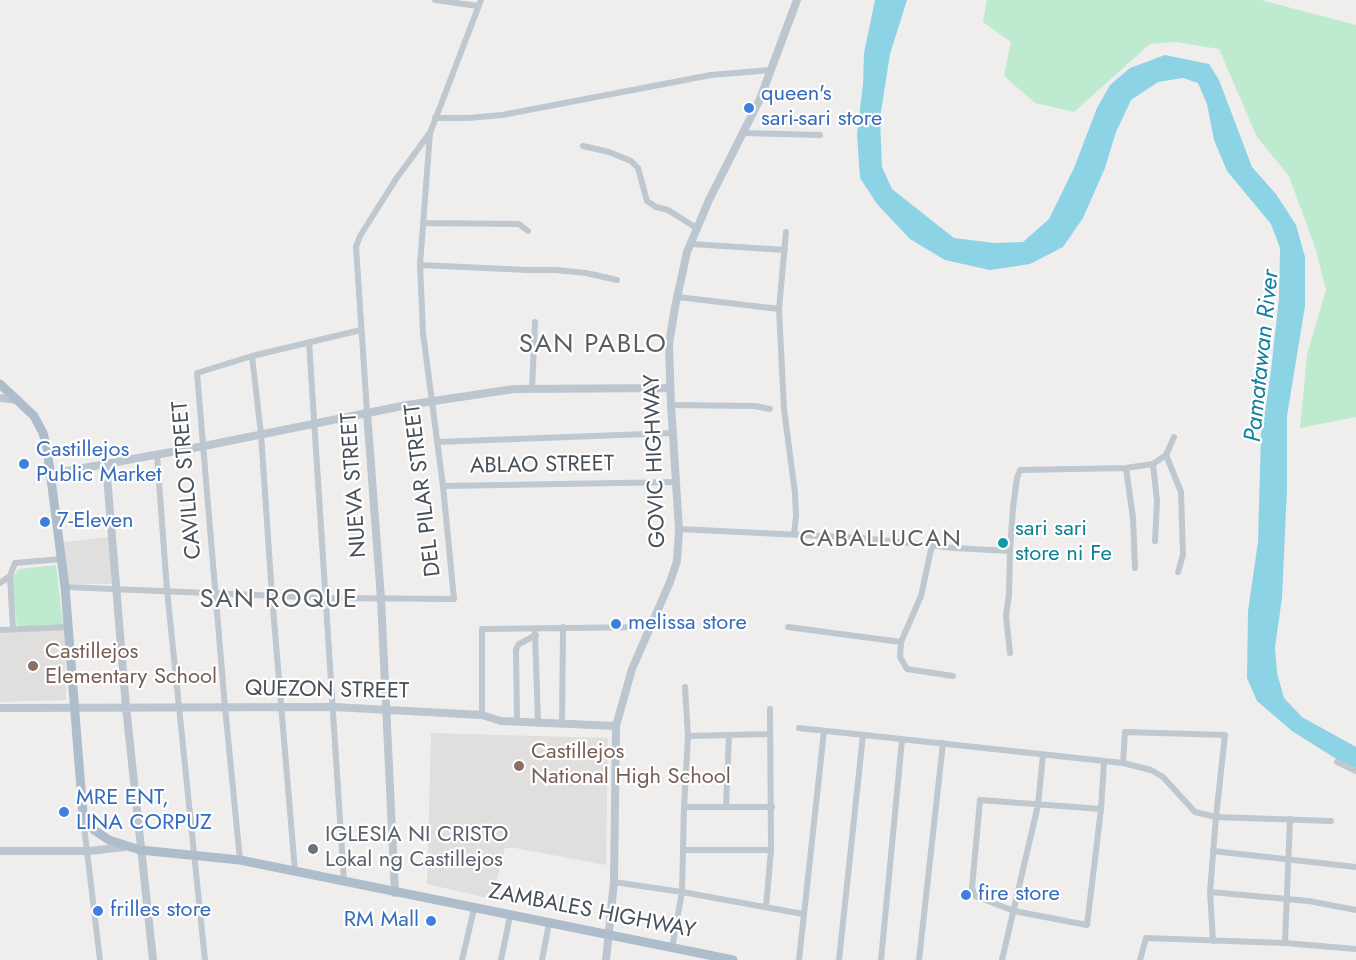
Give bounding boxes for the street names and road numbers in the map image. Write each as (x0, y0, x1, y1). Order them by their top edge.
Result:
street label: GOVIC HIGHWAY (640, 374, 672, 548)
street label: CAVILLO STREET (168, 400, 208, 560)
street label: DEL PILAR STREET (400, 402, 448, 578)
street label: NUEVA STREET (337, 412, 373, 558)
street label: ABLAO STREET (470, 452, 614, 480)
street label: QUEZON STREET (245, 676, 409, 706)
street label: ZAMBALES HIGHWAY (486, 879, 698, 945)

